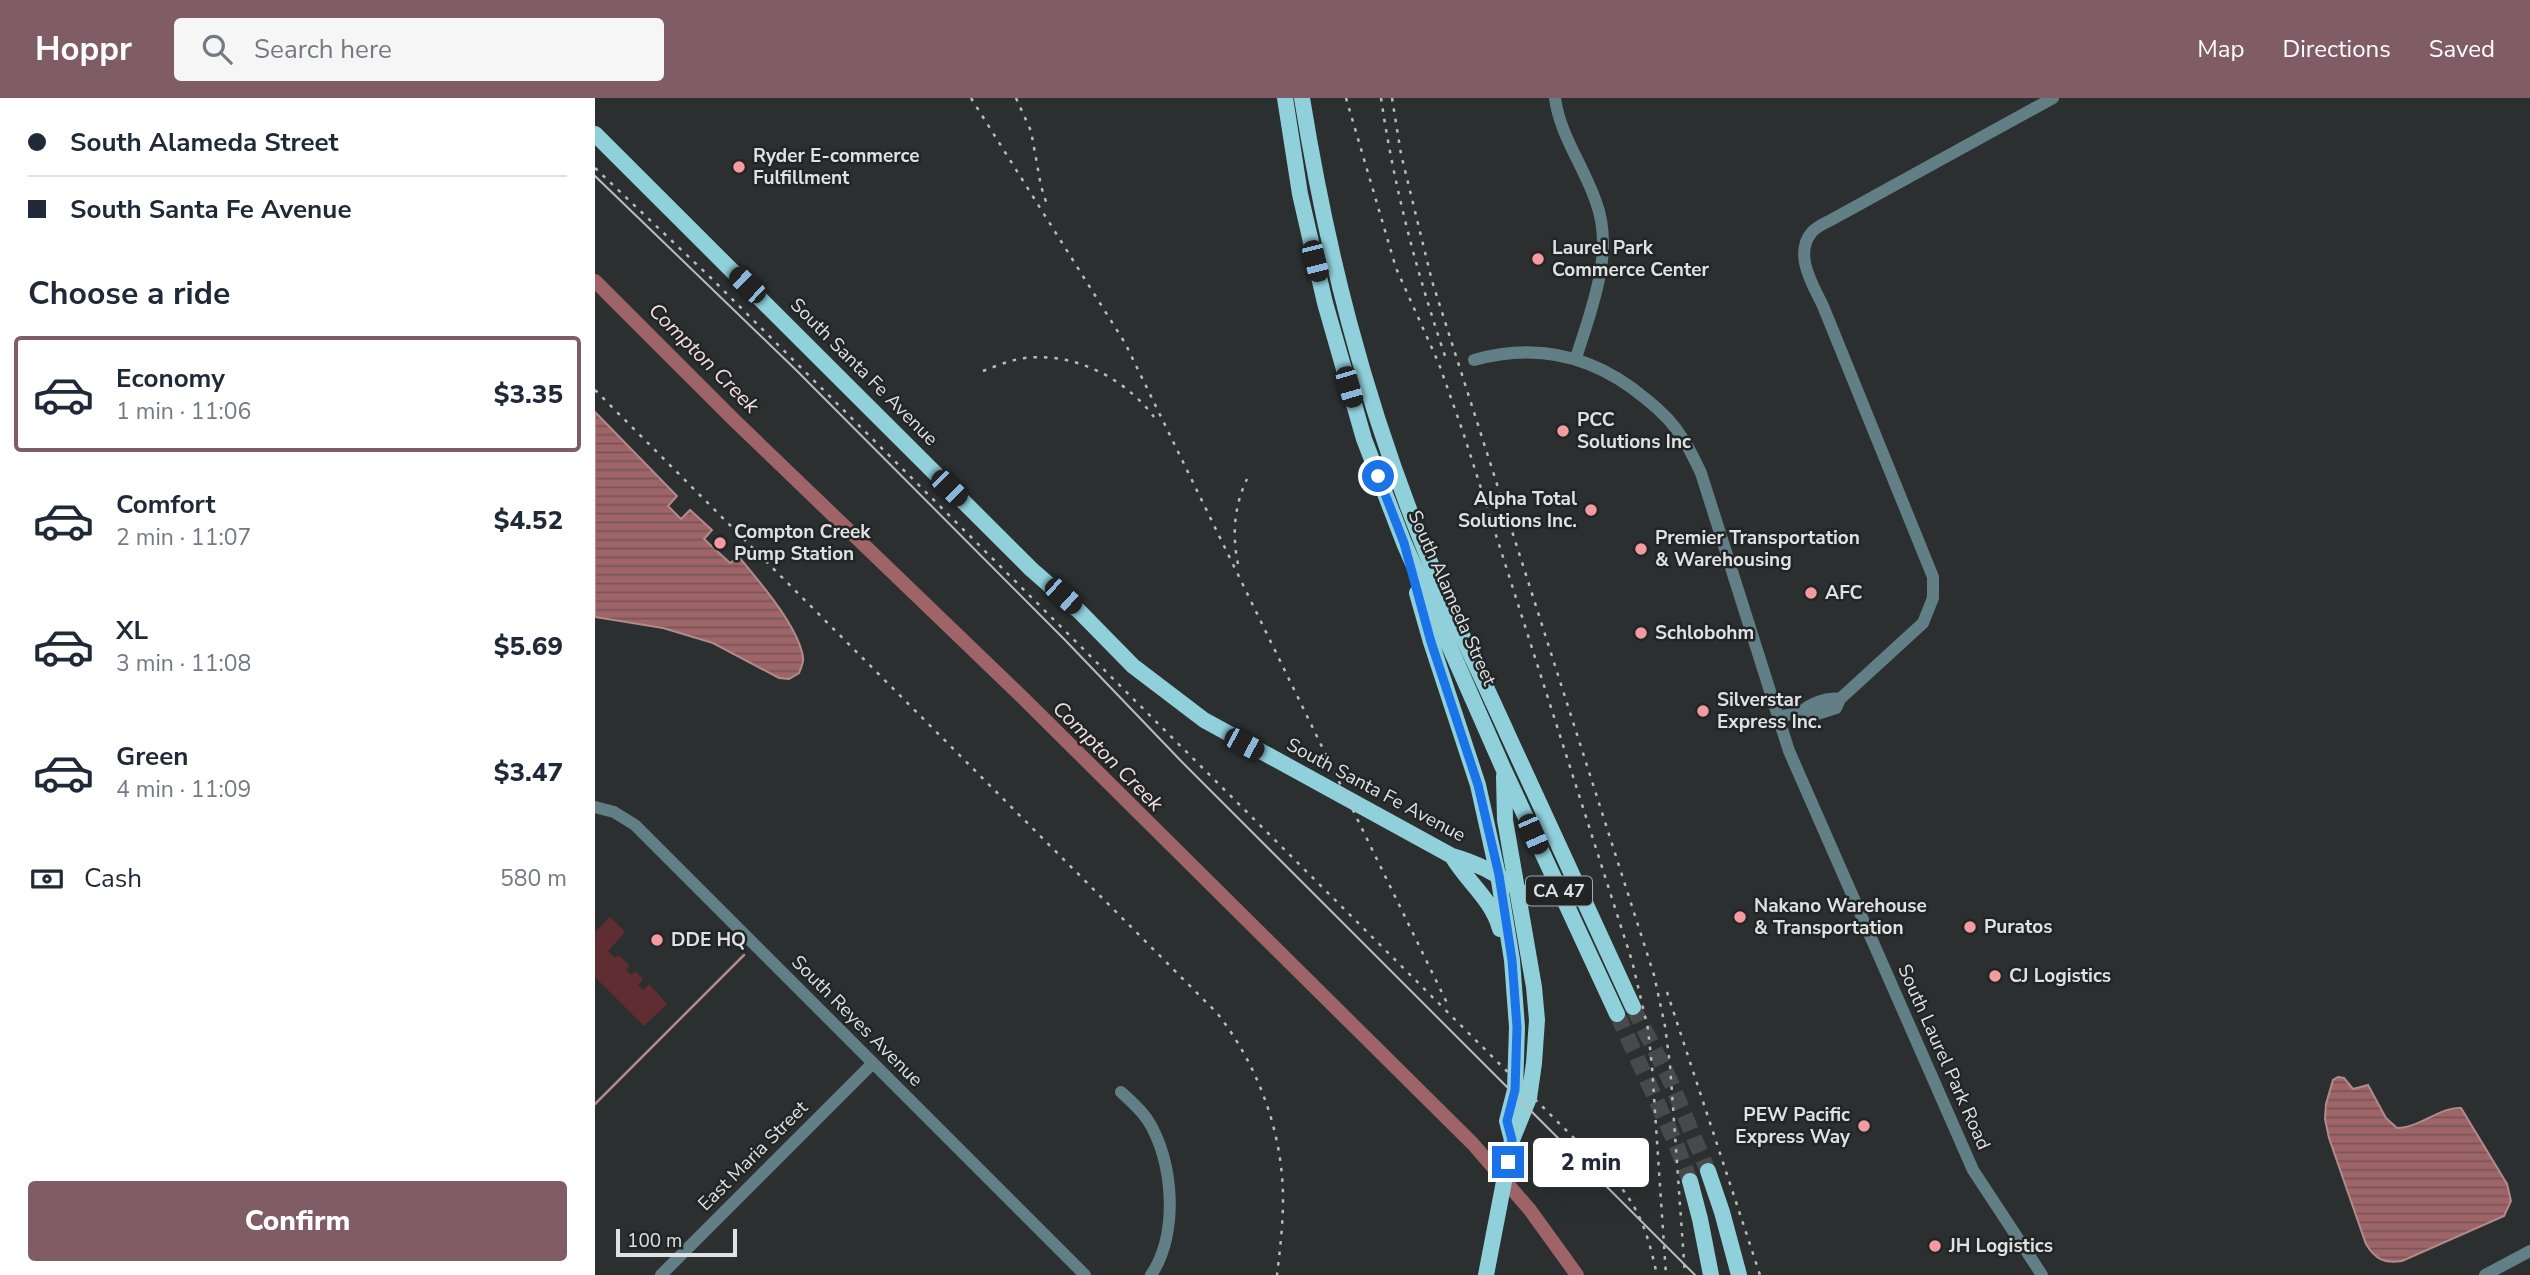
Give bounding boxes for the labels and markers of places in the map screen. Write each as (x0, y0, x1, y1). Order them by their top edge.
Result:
place label: Ryder E-commerce Fulfillment (753, 143, 920, 191)
marker: Ryder E-commerce Fulfillment (731, 159, 747, 175)
place label: Laurel Park Commerce Center (1552, 235, 1709, 283)
marker: Laurel Park Commerce Center (1530, 251, 1546, 267)
place label: PCC Solutions Inc (1577, 407, 1691, 455)
marker: PCC Solutions Inc (1555, 423, 1571, 439)
place label: Alpha Total Solutions Inc. (1458, 486, 1577, 534)
marker: Alpha Total Solutions Inc. (1583, 502, 1599, 518)
place label: Compton Creek Pump Station (734, 519, 871, 567)
place label: Premier Transportation & Warehousing (1655, 525, 1860, 573)
marker: Compton Creek Pump Station (712, 535, 728, 551)
marker: Premier Transportation & Warehousing (1633, 541, 1649, 557)
place label: AFC (1825, 580, 1863, 606)
marker: AFC (1803, 585, 1819, 601)
place label: Schlobohm (1655, 620, 1754, 646)
marker: Schlobohm (1633, 625, 1649, 641)
place label: Silverstar Express Inc. (1717, 687, 1822, 735)
marker: Silverstar Express Inc. (1695, 703, 1711, 719)
place label: Nakano Warehouse & Transportation (1754, 893, 1927, 941)
marker: Nakano Warehouse & Transportation (1732, 909, 1748, 925)
place label: Puratos (1984, 914, 2052, 940)
marker: Puratos (1962, 919, 1978, 935)
place label: DDE HQ (671, 927, 746, 953)
marker: DDE HQ (649, 932, 665, 948)
place label: CJ Logistics (2009, 963, 2111, 989)
marker: CJ Logistics (1987, 968, 2003, 984)
place label: PEW Pacific Express Way (1735, 1102, 1851, 1150)
marker: PEW Pacific Express Way (1856, 1118, 1872, 1134)
place label: JH Logistics (1948, 1233, 2053, 1259)
marker: JH Logistics (1927, 1238, 1943, 1254)

